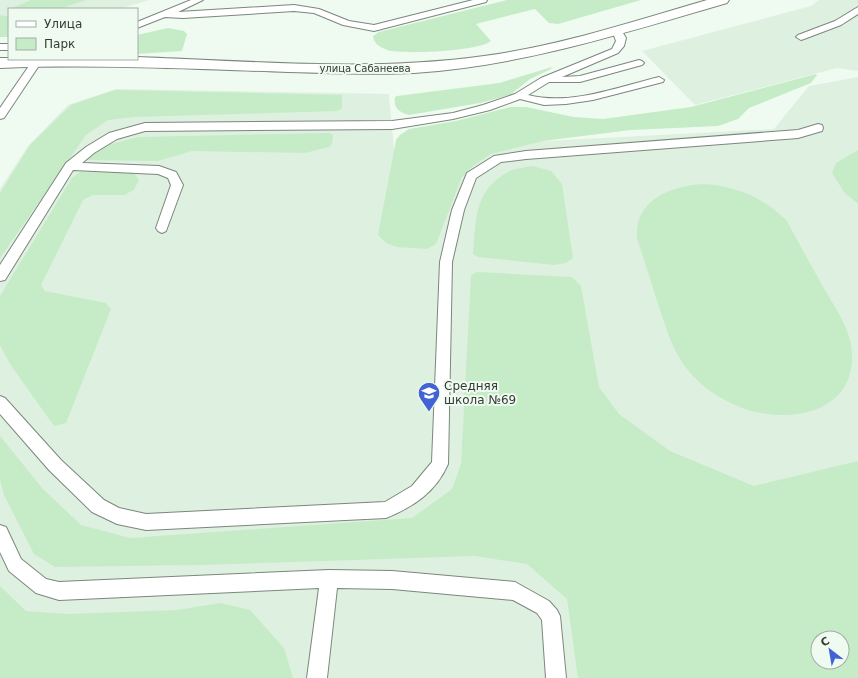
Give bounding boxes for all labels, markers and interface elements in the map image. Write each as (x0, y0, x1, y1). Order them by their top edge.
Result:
legend (8, 8, 138, 60)
text: Улица (44, 17, 82, 31)
text: Парк (44, 37, 75, 51)
street label: улица Сабанеева (319, 63, 411, 74)
place label: Средняя школа №69 (444, 379, 516, 407)
school or university icon: Средняя школа №69 (416, 380, 442, 413)
north arrow (810, 630, 850, 670)
text: С (818, 634, 832, 650)

